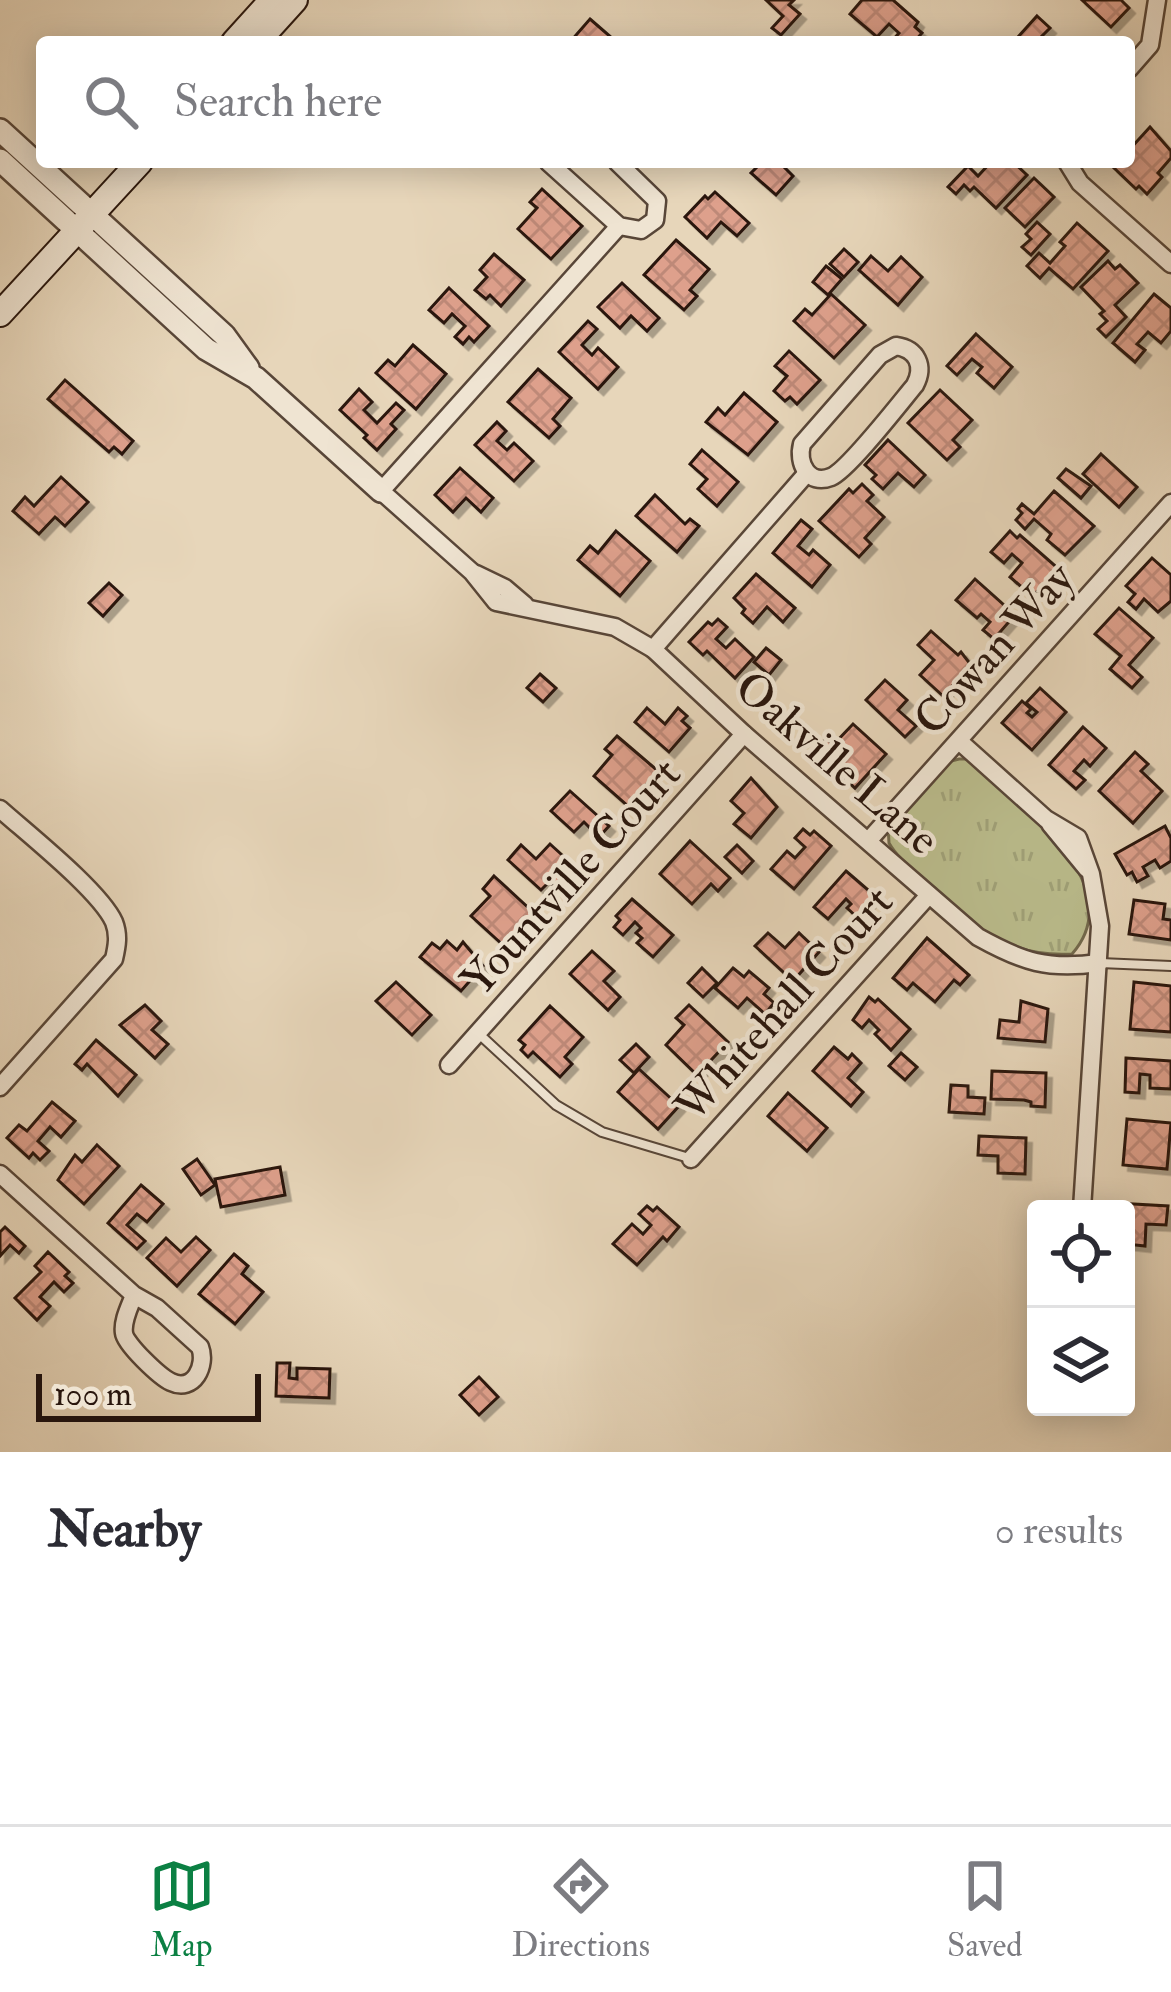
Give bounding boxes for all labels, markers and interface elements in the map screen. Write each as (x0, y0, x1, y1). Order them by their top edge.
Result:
search box (36, 36, 1135, 168)
icon: search (78, 69, 144, 135)
text: Search here (174, 74, 382, 130)
street label: Cowan Way (902, 551, 1087, 747)
street label: Oakville Lane (723, 660, 950, 867)
street label: Yountville Court (450, 747, 693, 1008)
street label: Whitehall Court (663, 875, 905, 1135)
map controls (1027, 1200, 1135, 1416)
button: locate (1027, 1200, 1135, 1308)
button: layers (1027, 1308, 1135, 1416)
scale bar (36, 1368, 261, 1421)
text: 100 m (54, 1374, 132, 1415)
text: Nearby (48, 1498, 201, 1562)
text: 0 results (995, 1506, 1123, 1555)
tab: Map (149, 1853, 215, 1966)
tab: Directions (512, 1853, 650, 1966)
tab: Saved (947, 1853, 1022, 1966)

